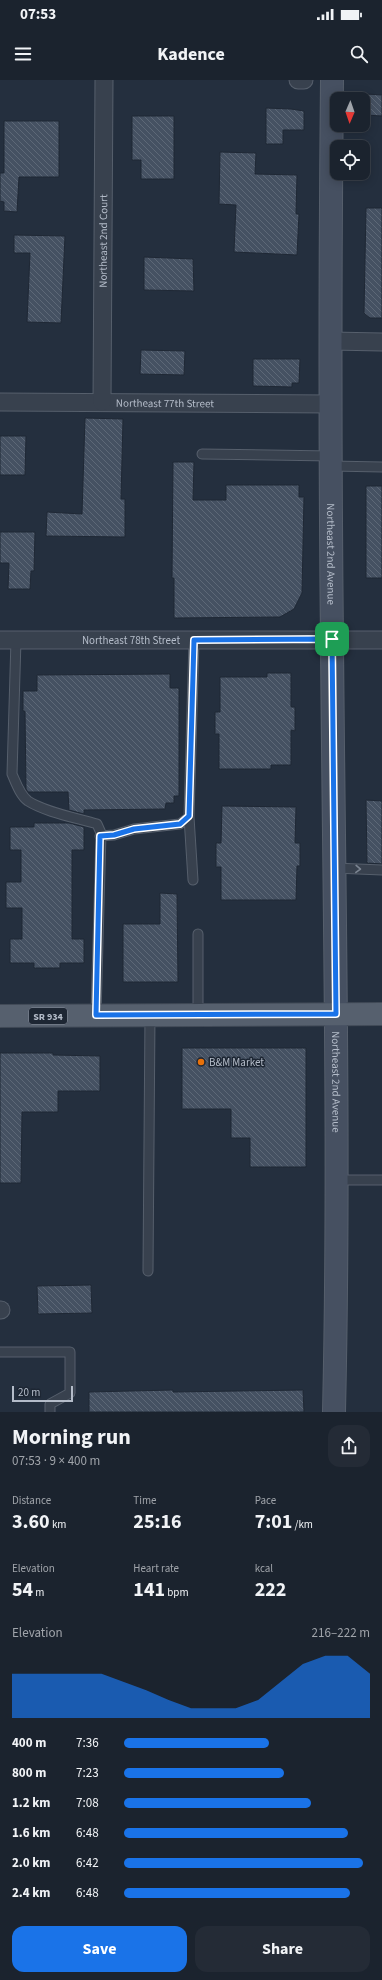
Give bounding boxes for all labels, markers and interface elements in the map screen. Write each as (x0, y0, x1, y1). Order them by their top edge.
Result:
text: 07:53 (20, 4, 56, 25)
text: Kadence (157, 42, 225, 67)
icon: menu (12, 43, 34, 65)
icon: search (348, 43, 370, 65)
north arrow (330, 92, 370, 132)
map controls (330, 92, 370, 180)
button: locate (330, 140, 370, 180)
street label: Northeast 2nd Court (96, 194, 111, 288)
street label: Northeast 77th Street (116, 396, 214, 411)
street label: Northeast 2nd Avenue (323, 503, 339, 605)
pin (315, 622, 349, 656)
icon: arrive (321, 628, 343, 650)
street label: Northeast 78th Street (82, 633, 180, 648)
one-way arrow (355, 865, 361, 873)
road number: SR 934 (29, 1008, 67, 1024)
street label: Northeast 2nd Avenue (328, 1031, 344, 1133)
place label: B&M Market (209, 1055, 264, 1070)
marker: B&M Market (196, 1057, 206, 1067)
scale bar (12, 1384, 73, 1403)
text: 20 m (18, 1385, 40, 1400)
text: Morning run (12, 1421, 131, 1453)
button: share (328, 1425, 370, 1467)
text: 07:53 · 9 × 400 m (12, 1452, 100, 1470)
text: Distance (12, 1493, 51, 1508)
text: Time (133, 1493, 157, 1508)
text: Pace (255, 1493, 276, 1508)
text: 3.60 (12, 1508, 50, 1536)
text: 25:16 (133, 1508, 182, 1536)
text: 7:01 (255, 1508, 292, 1536)
text: km (50, 1517, 66, 1532)
text: /km (292, 1517, 313, 1532)
text: Elevation (12, 1561, 55, 1576)
text: Heart rate (133, 1561, 179, 1576)
text: kcal (255, 1561, 273, 1576)
text: 54 (12, 1576, 33, 1604)
text: 141 (133, 1576, 165, 1604)
text: 222 (255, 1576, 286, 1604)
text: m (33, 1585, 44, 1600)
text: bpm (165, 1585, 189, 1600)
text: Elevation (12, 1624, 63, 1642)
text: 216–222 m (312, 1624, 370, 1642)
text: 400 m (12, 1734, 46, 1752)
text: 7:36 (76, 1734, 99, 1752)
text: 800 m (12, 1764, 46, 1782)
text: 7:23 (76, 1764, 99, 1782)
text: 1.2 km (12, 1794, 51, 1812)
text: 7:08 (76, 1794, 99, 1812)
text: 1.6 km (12, 1824, 51, 1842)
text: 6:48 (76, 1824, 99, 1842)
text: 2.0 km (12, 1854, 51, 1872)
text: 6:42 (76, 1854, 99, 1872)
text: 2.4 km (12, 1884, 51, 1902)
text: 6:48 (76, 1884, 99, 1902)
button: Save (12, 1926, 187, 1972)
button: Share (195, 1926, 370, 1972)

